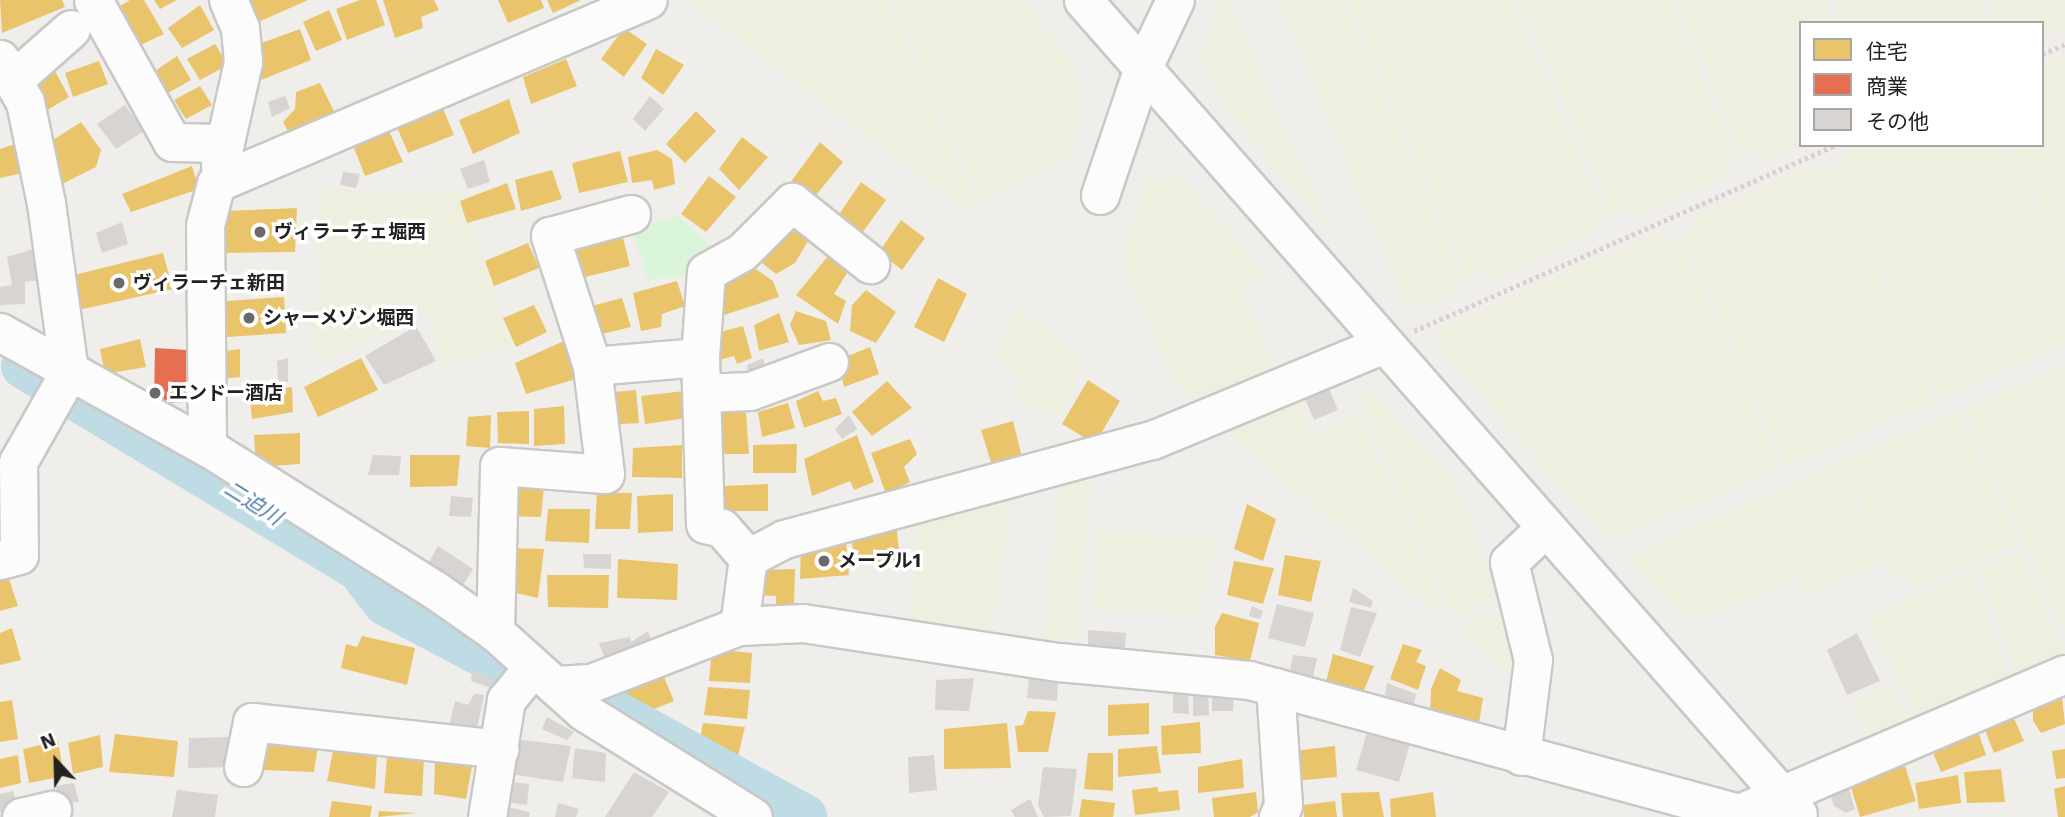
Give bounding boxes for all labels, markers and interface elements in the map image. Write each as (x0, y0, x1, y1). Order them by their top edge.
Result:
legend (1799, 21, 2044, 147)
text: 住宅 (1866, 39, 1908, 64)
text: 商業 (1866, 74, 1908, 99)
text: その他 (1866, 109, 1929, 134)
place label: ヴィラーチェ堀西 (274, 221, 426, 243)
marker: ヴィラーチェ堀西 (252, 224, 268, 240)
place label: ヴィラーチェ新田 (133, 272, 285, 294)
marker: ヴィラーチェ新田 (111, 275, 127, 291)
place label: シャーメゾン堀西 (263, 307, 415, 329)
marker: シャーメゾン堀西 (241, 310, 257, 326)
place label: エンドー酒店 (169, 382, 283, 404)
marker: エンドー酒店 (147, 385, 163, 401)
water label: 二迫川 (220, 476, 286, 530)
place label: メープル1 (838, 550, 922, 572)
marker: メープル1 (816, 553, 832, 569)
north arrow (21, 726, 91, 796)
text: N (37, 728, 59, 754)

